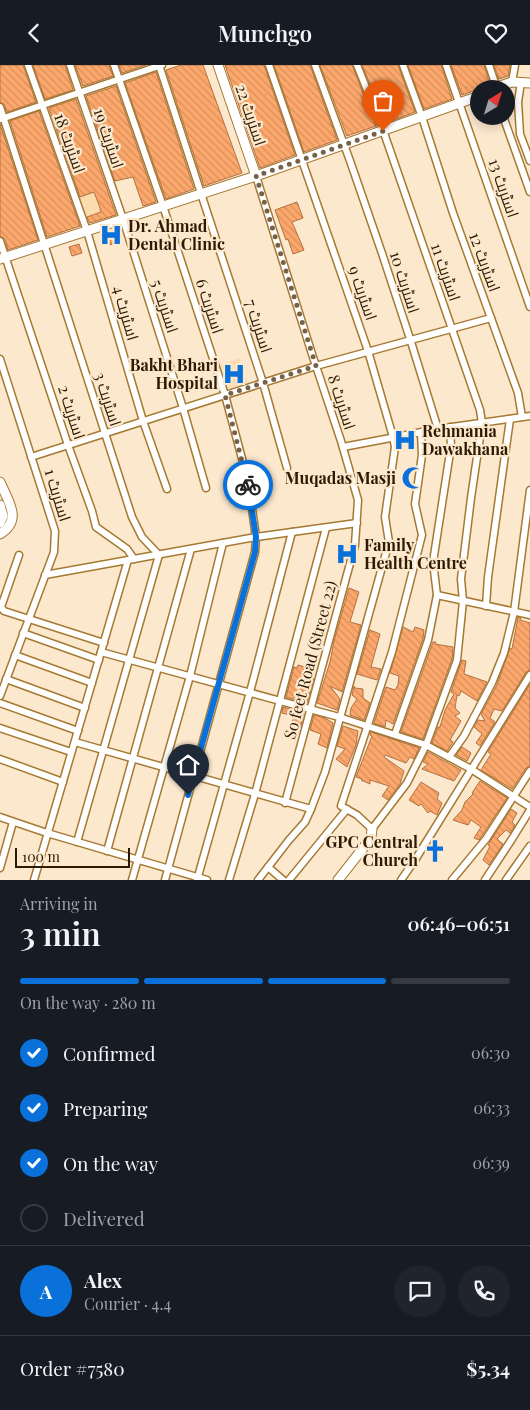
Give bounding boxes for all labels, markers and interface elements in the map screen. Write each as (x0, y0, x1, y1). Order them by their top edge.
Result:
text: Munchgo (218, 18, 312, 48)
icon: back (20, 19, 48, 47)
icon: heart (482, 19, 510, 47)
pin (362, 80, 404, 131)
north arrow (470, 80, 515, 125)
map controls (470, 80, 515, 125)
street label: اسٹریٹ 22 (231, 81, 272, 148)
icon: bag (369, 87, 397, 115)
street label: اسٹریٹ 19 (89, 105, 130, 171)
street label: اسٹریٹ 18 (50, 110, 91, 176)
street label: اسٹریٹ 13 (485, 155, 524, 220)
place label: Dr. Ahmad Dental Clinic (128, 215, 225, 254)
hospital icon: Dr. Ahmad Dental Clinic (98, 222, 124, 248)
street label: اسٹریٹ 12 (465, 229, 506, 295)
street label: اسٹریٹ 11 (427, 240, 466, 304)
street label: اسٹریٹ 10 (386, 248, 425, 315)
street label: اسٹریٹ 9 (344, 263, 383, 323)
street label: اسٹریٹ 5 (147, 276, 184, 335)
street label: اسٹریٹ 6 (192, 276, 229, 336)
street label: اسٹریٹ 4 (109, 283, 144, 343)
street label: اسٹریٹ 7 (241, 297, 278, 355)
place label: Bakht Bhari Hospital (130, 354, 218, 393)
hospital icon: Bakht Bhari Hospital (221, 361, 247, 387)
street label: اسٹریٹ 3 (90, 369, 127, 429)
street label: اسٹریٹ 8 (324, 372, 361, 432)
street label: اسٹریٹ 2 (54, 382, 91, 442)
place label: Rehmania Dawakhana (422, 420, 509, 459)
hospital icon: Rehmania Dawakhana (392, 427, 418, 453)
courier (223, 460, 273, 510)
mosque icon: Muqadas Masji (400, 465, 426, 491)
street label: اسٹریٹ 1 (40, 466, 76, 524)
place label: Muqadas Masji (285, 467, 396, 488)
icon: bike (234, 471, 262, 499)
place label: Family Health Centre (364, 534, 467, 573)
hospital icon: Family Health Centre (334, 541, 360, 567)
street label: So feet Road (Street 22) (278, 578, 341, 741)
pin (167, 744, 209, 795)
icon: home (174, 751, 202, 779)
place label: GPC Central Church (326, 831, 418, 870)
church icon: GPC Central Church (422, 838, 448, 864)
scale bar (15, 845, 130, 868)
text: 100 m (22, 847, 60, 866)
text: Arriving in (20, 893, 98, 914)
text: 06:46–06:51 (407, 910, 510, 936)
text: 3 min (20, 911, 101, 954)
text: On the way · 280 m (20, 992, 156, 1013)
icon: check (20, 1039, 48, 1067)
text: Confirmed (63, 1040, 156, 1066)
text: 06:30 (471, 1042, 510, 1063)
icon: check (20, 1094, 48, 1122)
text: Preparing (63, 1095, 148, 1121)
text: 06:33 (473, 1097, 510, 1118)
icon: check (20, 1149, 48, 1177)
text: On the way (63, 1150, 158, 1176)
text: 06:39 (473, 1152, 510, 1173)
text: Delivered (63, 1205, 145, 1231)
button: chat (394, 1265, 446, 1317)
button: phone (458, 1265, 510, 1317)
text: Alex (84, 1267, 122, 1293)
text: A (40, 1278, 52, 1304)
text: Courier · 4.4 (84, 1293, 171, 1314)
text: Order #7580 (20, 1355, 125, 1381)
text: $5.34 (467, 1355, 510, 1381)

